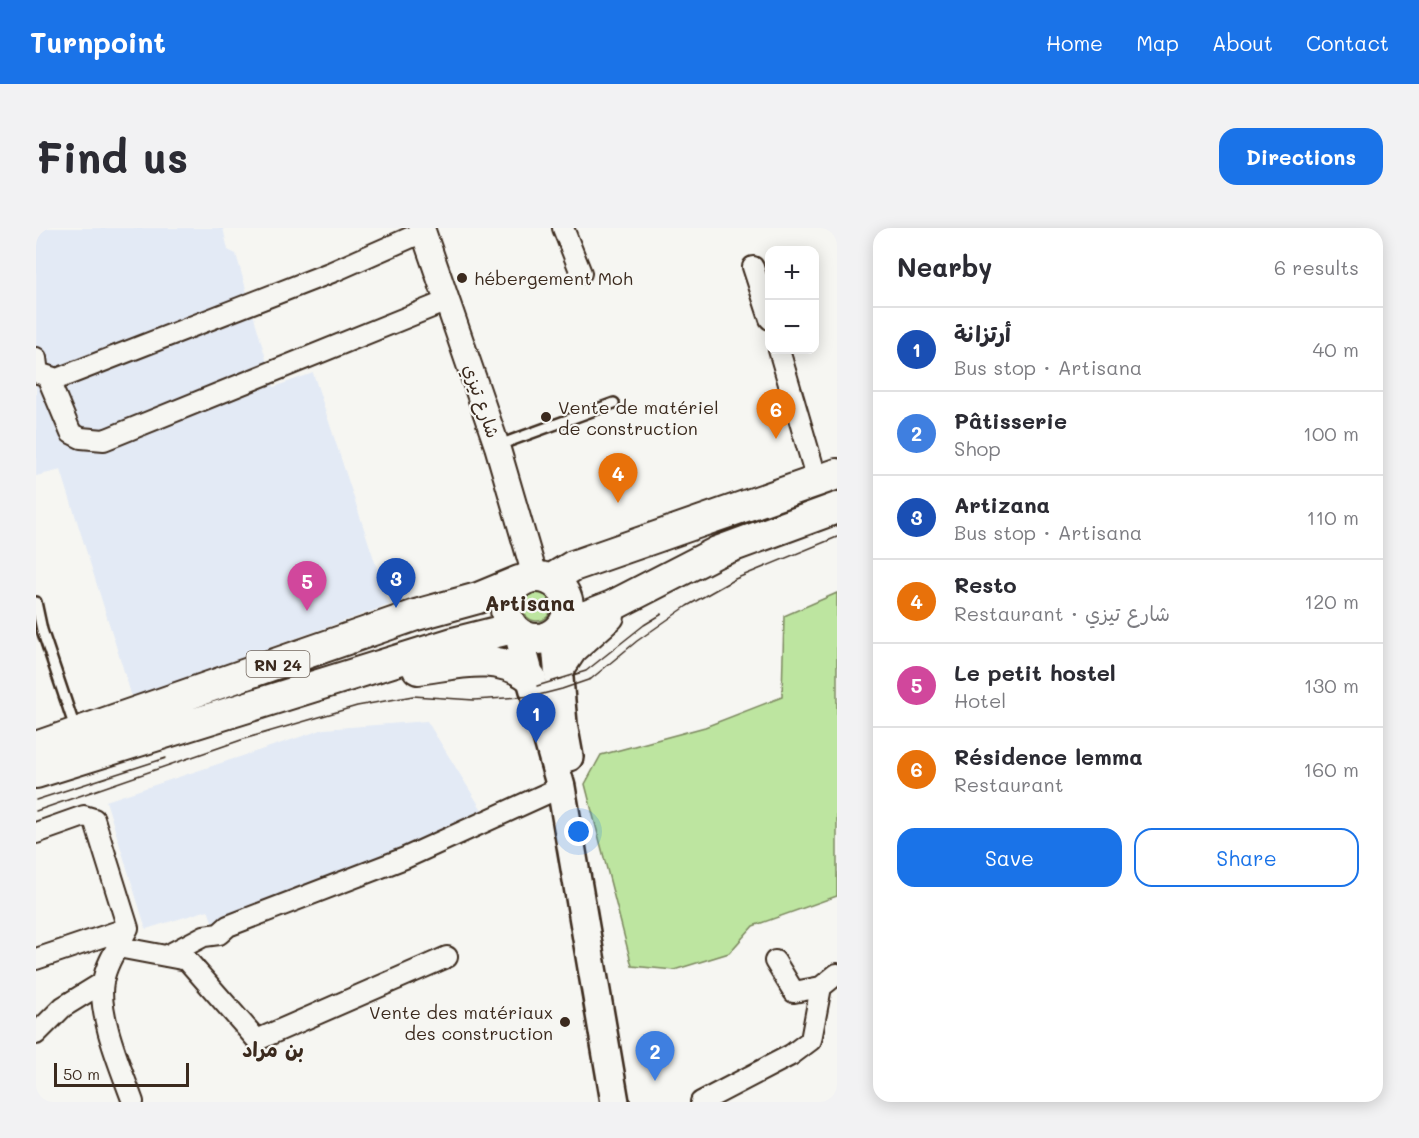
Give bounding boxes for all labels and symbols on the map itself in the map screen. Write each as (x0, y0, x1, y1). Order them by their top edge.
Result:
place label: hébergement Moh (474, 266, 633, 290)
marker: hébergement Moh (455, 271, 469, 285)
street label: شارع تيزي (456, 361, 506, 442)
pin: 6 (756, 390, 796, 439)
place label: Vente de matériel de construction (558, 395, 719, 440)
marker: Vente de matériel de construction (539, 410, 553, 424)
pin: 4 (598, 454, 638, 503)
pin: 3 (376, 558, 416, 608)
pin: 5 (288, 562, 326, 611)
district label: Artisana (485, 589, 575, 616)
road number: RN 24 (246, 651, 310, 677)
pin: 1 (516, 694, 556, 743)
your location (564, 817, 593, 846)
place label: Vente des matériaux des construction (369, 1000, 553, 1045)
marker: Vente des matériaux des construction (558, 1015, 572, 1029)
pin: 2 (636, 1032, 674, 1081)
district label: بن مراد (242, 1036, 304, 1063)
scale bar (54, 1060, 189, 1088)

